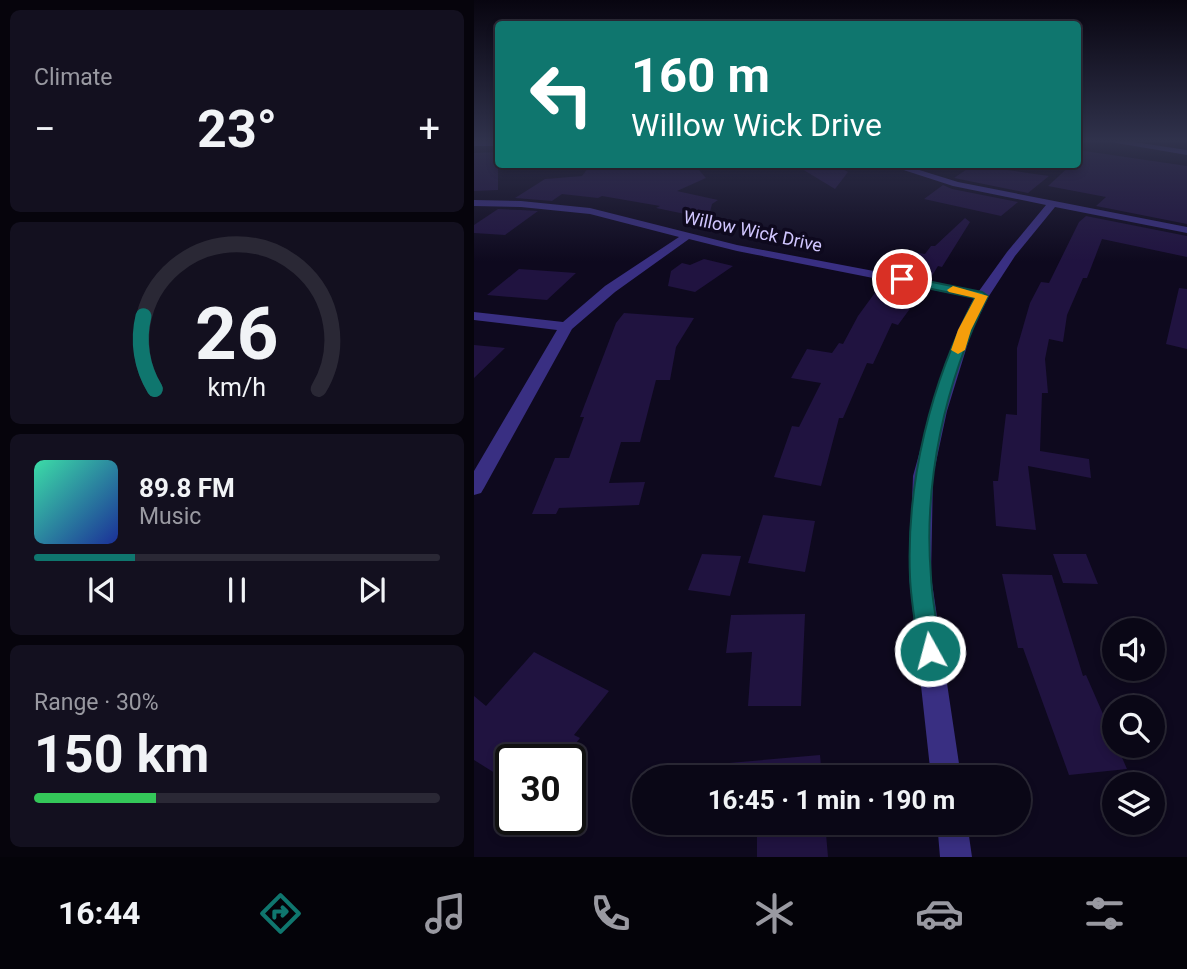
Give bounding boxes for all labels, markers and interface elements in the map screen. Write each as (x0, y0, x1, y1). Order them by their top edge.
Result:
text: 160 m (631, 47, 770, 104)
icon: left (516, 49, 607, 140)
text: Climate (34, 64, 113, 91)
text: 23° (197, 99, 277, 160)
text: Willow Wick Drive (631, 106, 882, 144)
text: − (34, 107, 56, 151)
text: + (418, 107, 440, 151)
street label: Willow Wick Drive (682, 206, 824, 256)
pin (872, 249, 932, 309)
icon: arrive (883, 260, 921, 298)
text: 26 (195, 291, 279, 377)
text: km/h (208, 372, 266, 401)
text: 89.8 FM (139, 473, 235, 503)
text: Music (139, 503, 201, 530)
icon: previous (83, 571, 121, 609)
icon: pause (218, 571, 256, 609)
icon: next (353, 571, 391, 609)
position arrow (893, 614, 967, 688)
map controls (1102, 618, 1165, 835)
button: sound (1102, 618, 1165, 681)
text: Range · 30% (34, 689, 159, 716)
button: search (1102, 695, 1165, 758)
text: 150 km (34, 724, 209, 785)
speed limit sign: 30 (495, 744, 586, 835)
button: layers (1102, 772, 1165, 835)
text: 16:45 · 1 min · 190 m (708, 785, 955, 815)
icon: directions (256, 889, 305, 938)
icon: music (421, 889, 470, 938)
icon: phone (586, 889, 635, 938)
icon: climate (750, 889, 799, 938)
icon: car (915, 889, 964, 938)
icon: filters (1080, 889, 1129, 938)
text: 16:44 (58, 894, 140, 932)

